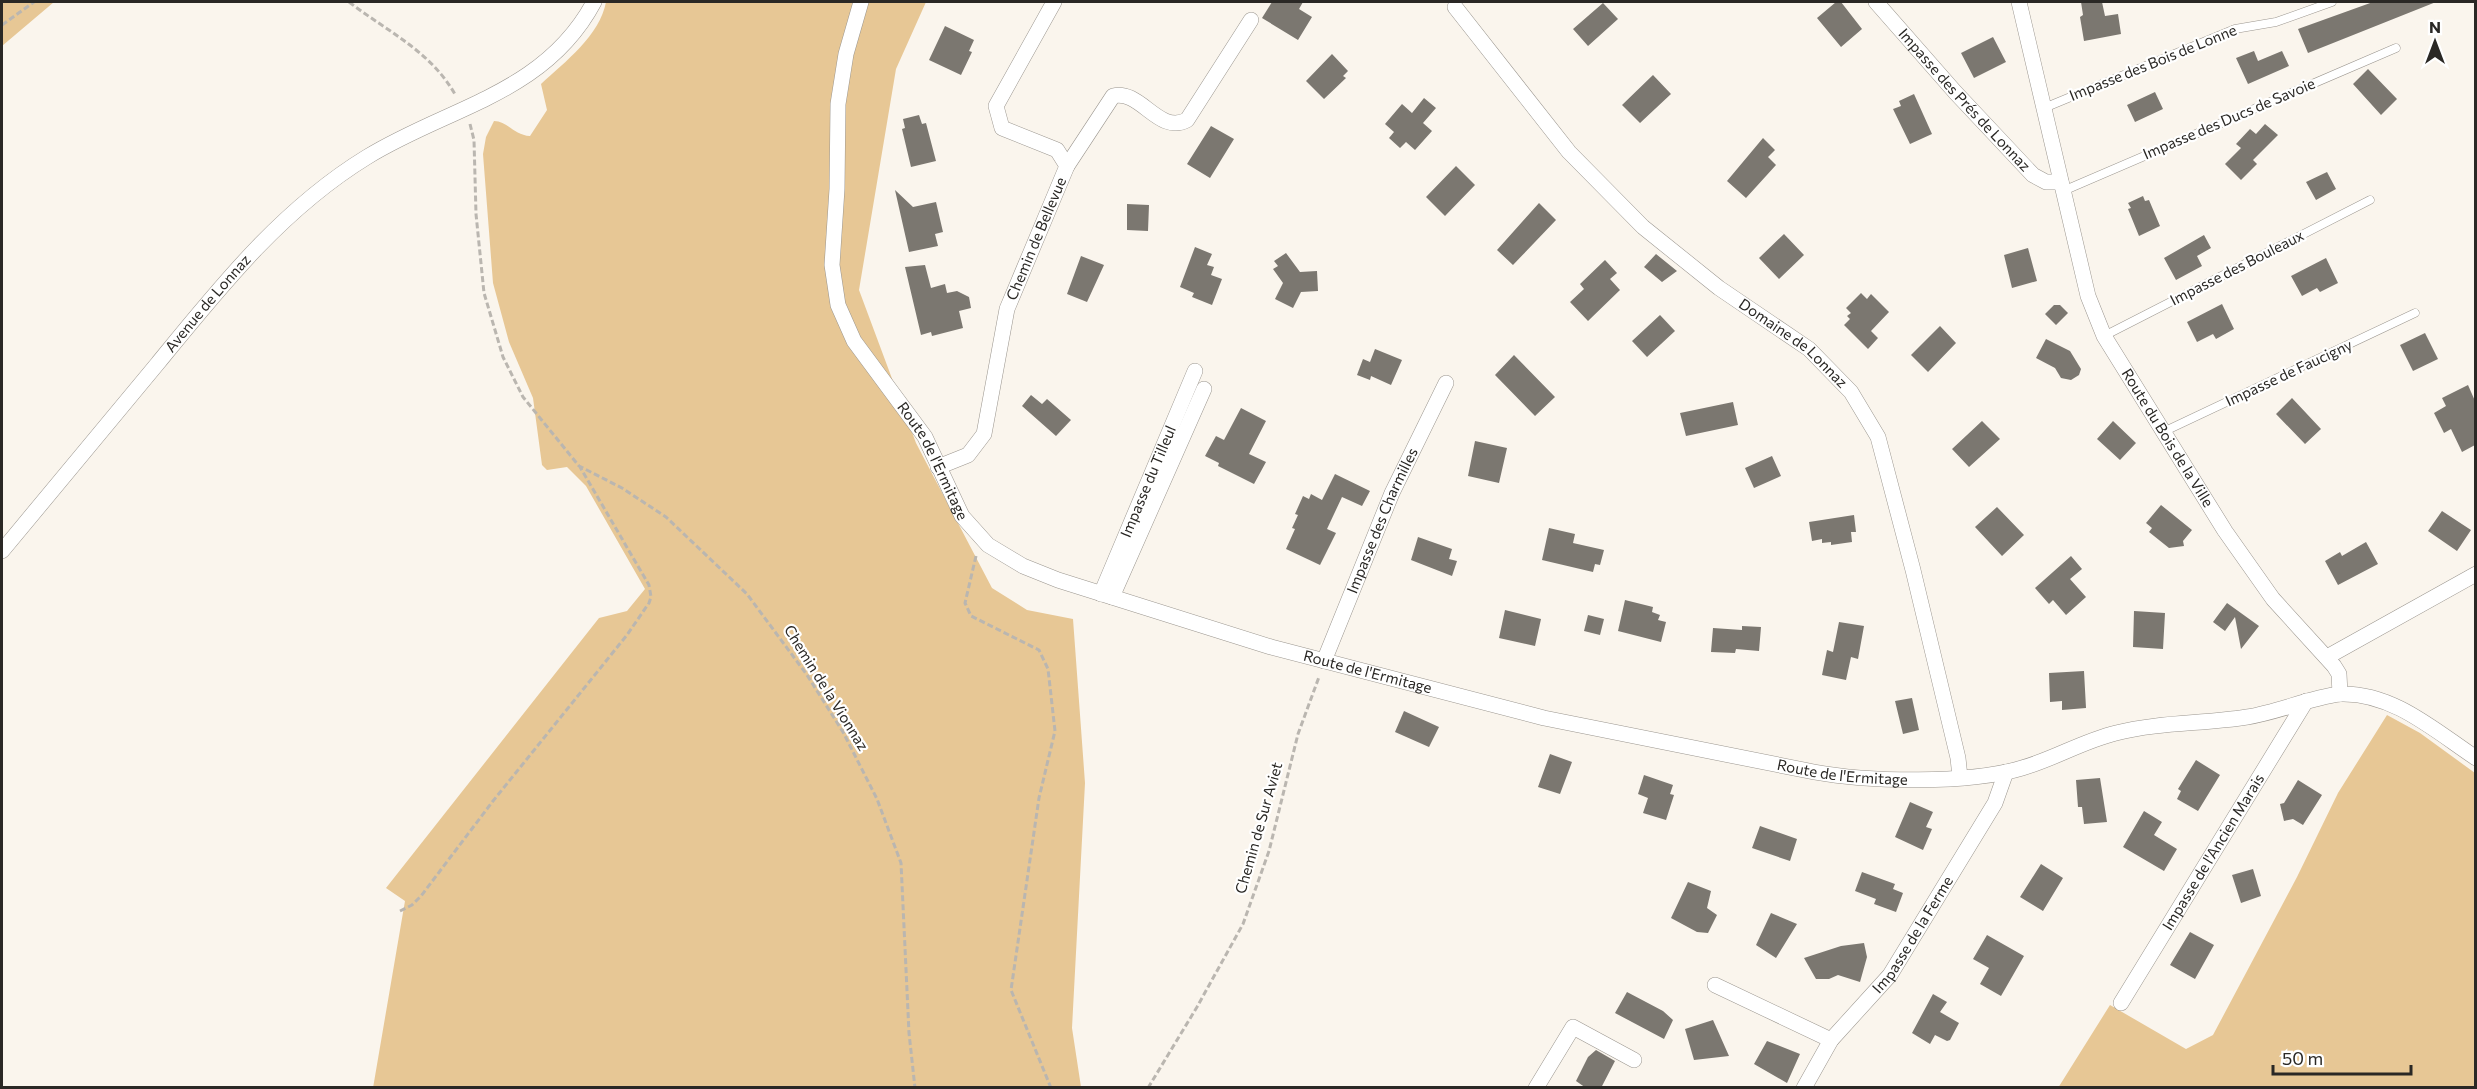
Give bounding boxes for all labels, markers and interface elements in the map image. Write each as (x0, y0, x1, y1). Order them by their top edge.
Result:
north arrow (2405, 12, 2465, 72)
text: N (2429, 17, 2441, 36)
street label: Impasse des Bois de Lonne (2066, 20, 2239, 104)
street label: Impasse des Prés de Lonnaz (1895, 24, 2035, 175)
street label: Impasse des Ducs de Savoie (2140, 74, 2317, 163)
street label: Chemin de Bellevue (1002, 174, 1069, 303)
street label: Impasse des Bouleaux (2167, 226, 2306, 309)
street label: Avenue de Lonnaz (161, 250, 254, 355)
street label: Domaine de Lonnaz (1736, 294, 1852, 391)
street label: Impasse de Faucigny (2222, 335, 2355, 409)
street label: Route du Bois de la Ville (2118, 365, 2218, 510)
street label: Route de l'Ermitage (894, 398, 973, 523)
street label: Impasse du Tilleul (1116, 423, 1179, 540)
street label: Impasse des Charmilles (1342, 444, 1421, 596)
street label: Chemin de la Vionnaz (781, 621, 873, 754)
street label: Route de l'Ermitage (1302, 646, 1434, 696)
street label: Route de l'Ermitage (1776, 755, 1908, 788)
street label: Chemin de Sur Aviet (1231, 760, 1285, 896)
street label: Impasse de l'Ancien Marais (2158, 770, 2267, 933)
street label: Impasse de la Ferme (1868, 872, 1956, 996)
scale bar (2273, 1038, 2411, 1076)
text: 50 m (2282, 1047, 2323, 1069)

